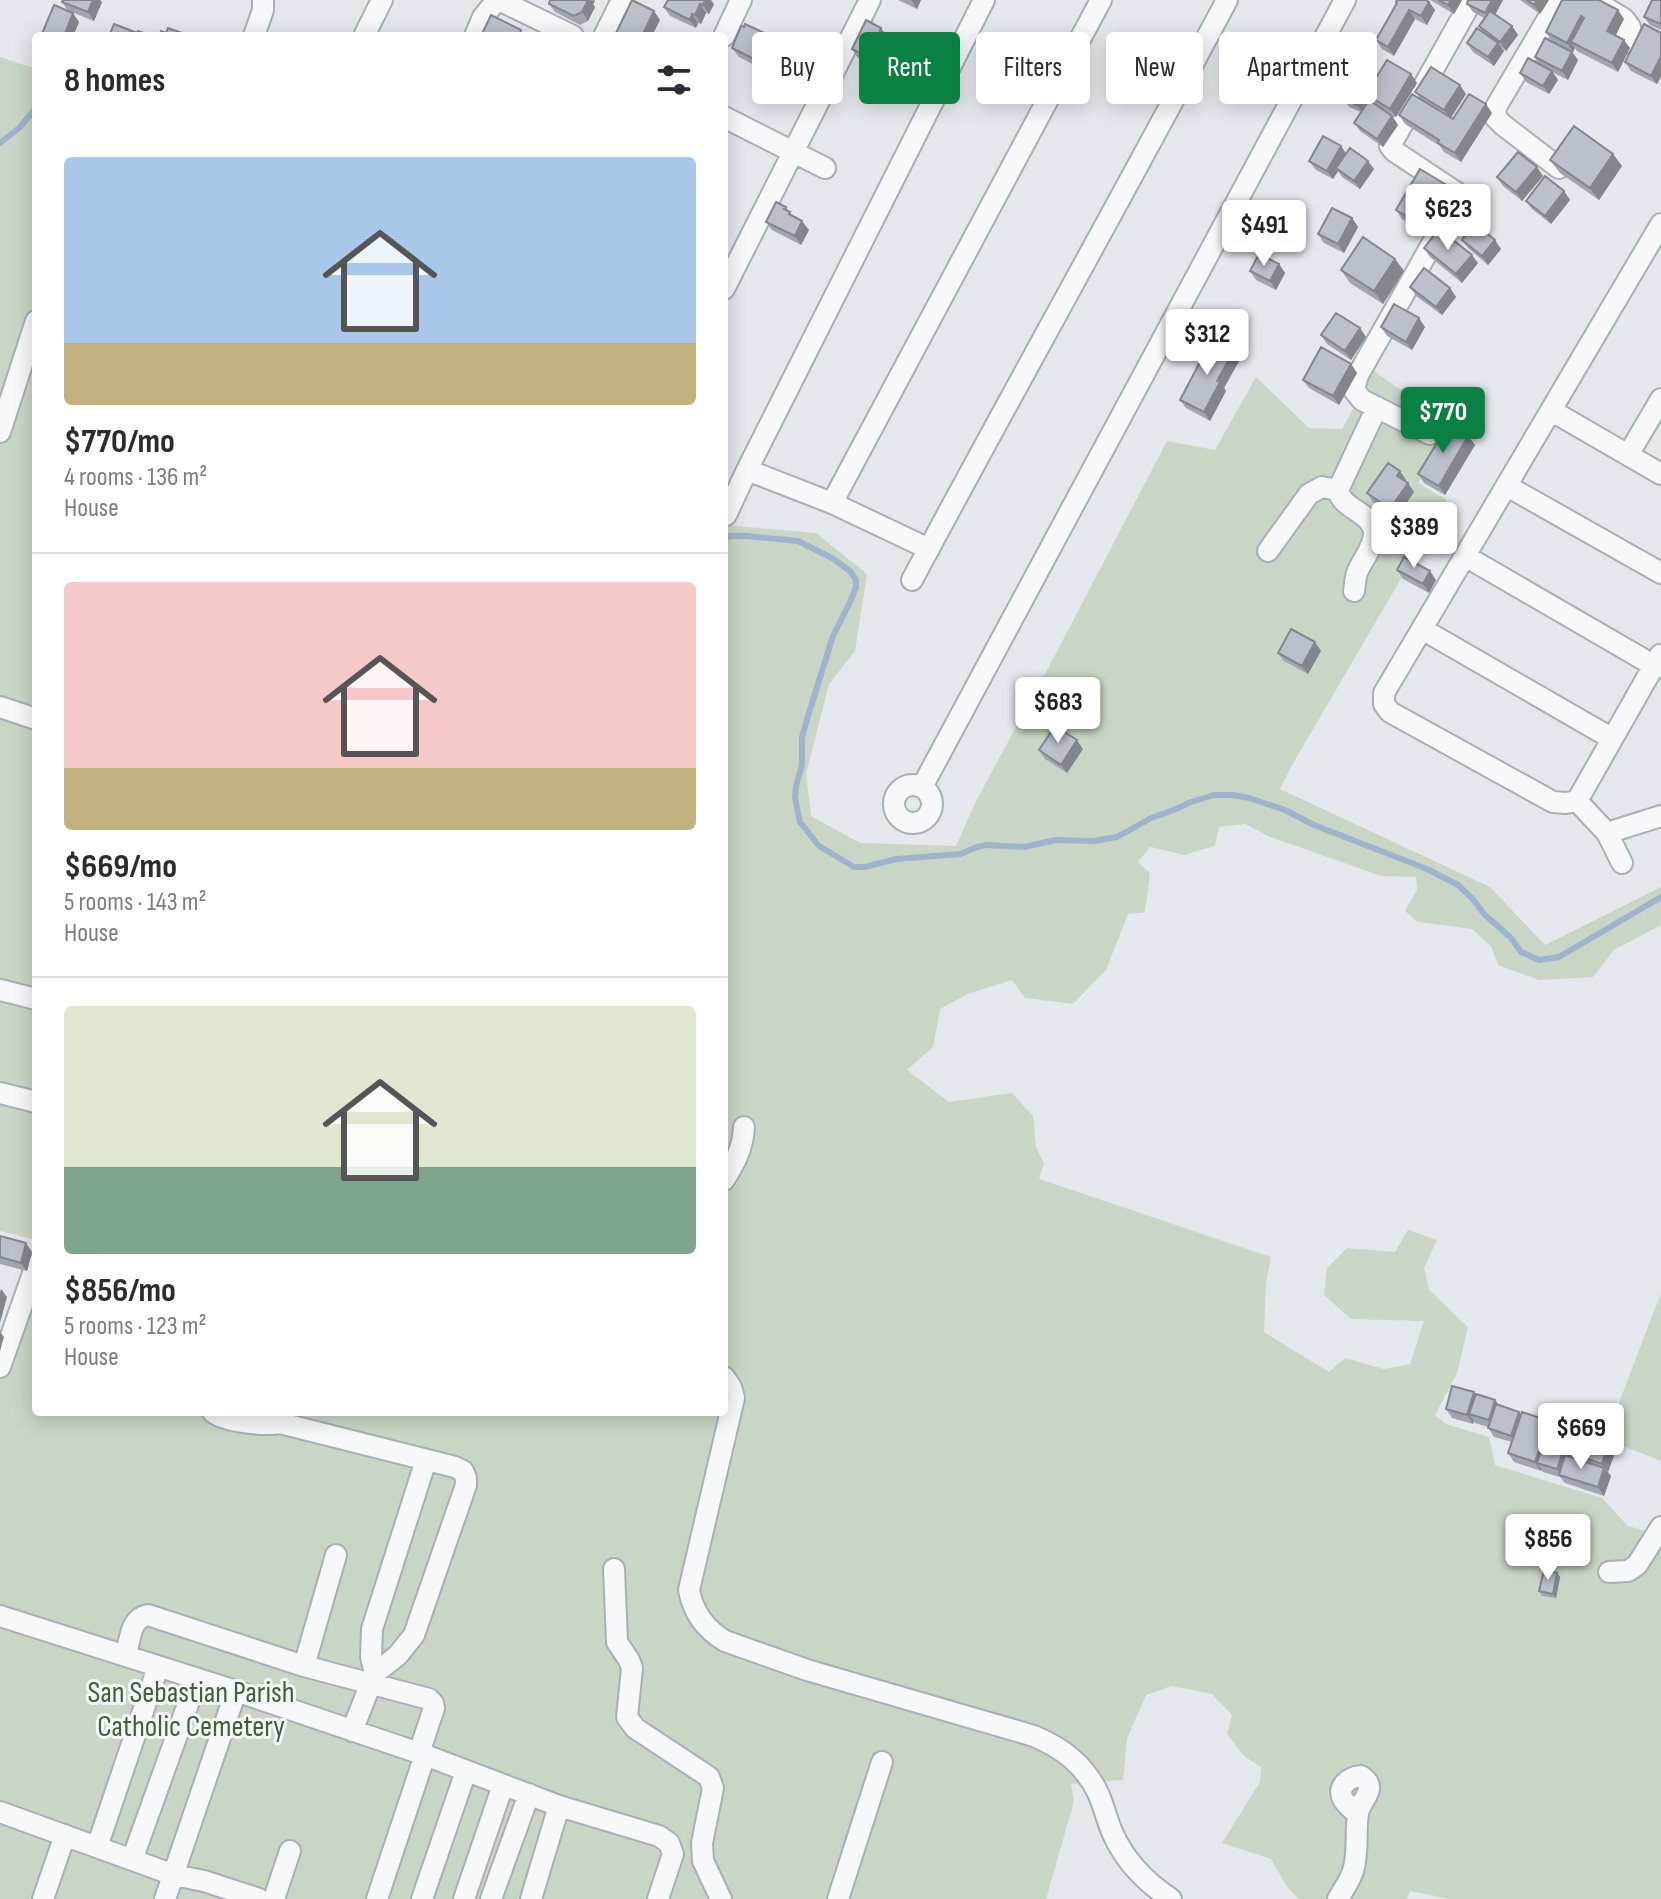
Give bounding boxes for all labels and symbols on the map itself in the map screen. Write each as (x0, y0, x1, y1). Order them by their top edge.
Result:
pin: $623 (1401, 184, 1495, 252)
pin: $491 (1217, 200, 1311, 268)
pin: $312 (1160, 309, 1254, 377)
pin: $770 (1396, 387, 1490, 455)
pin: $389 (1367, 502, 1461, 570)
pin: $683 (1011, 677, 1105, 745)
pin: $669 (1534, 1403, 1628, 1471)
pin: $856 (1501, 1514, 1595, 1582)
park label: San Sebastian Parish Catholic Cemetery (87, 1675, 295, 1745)

